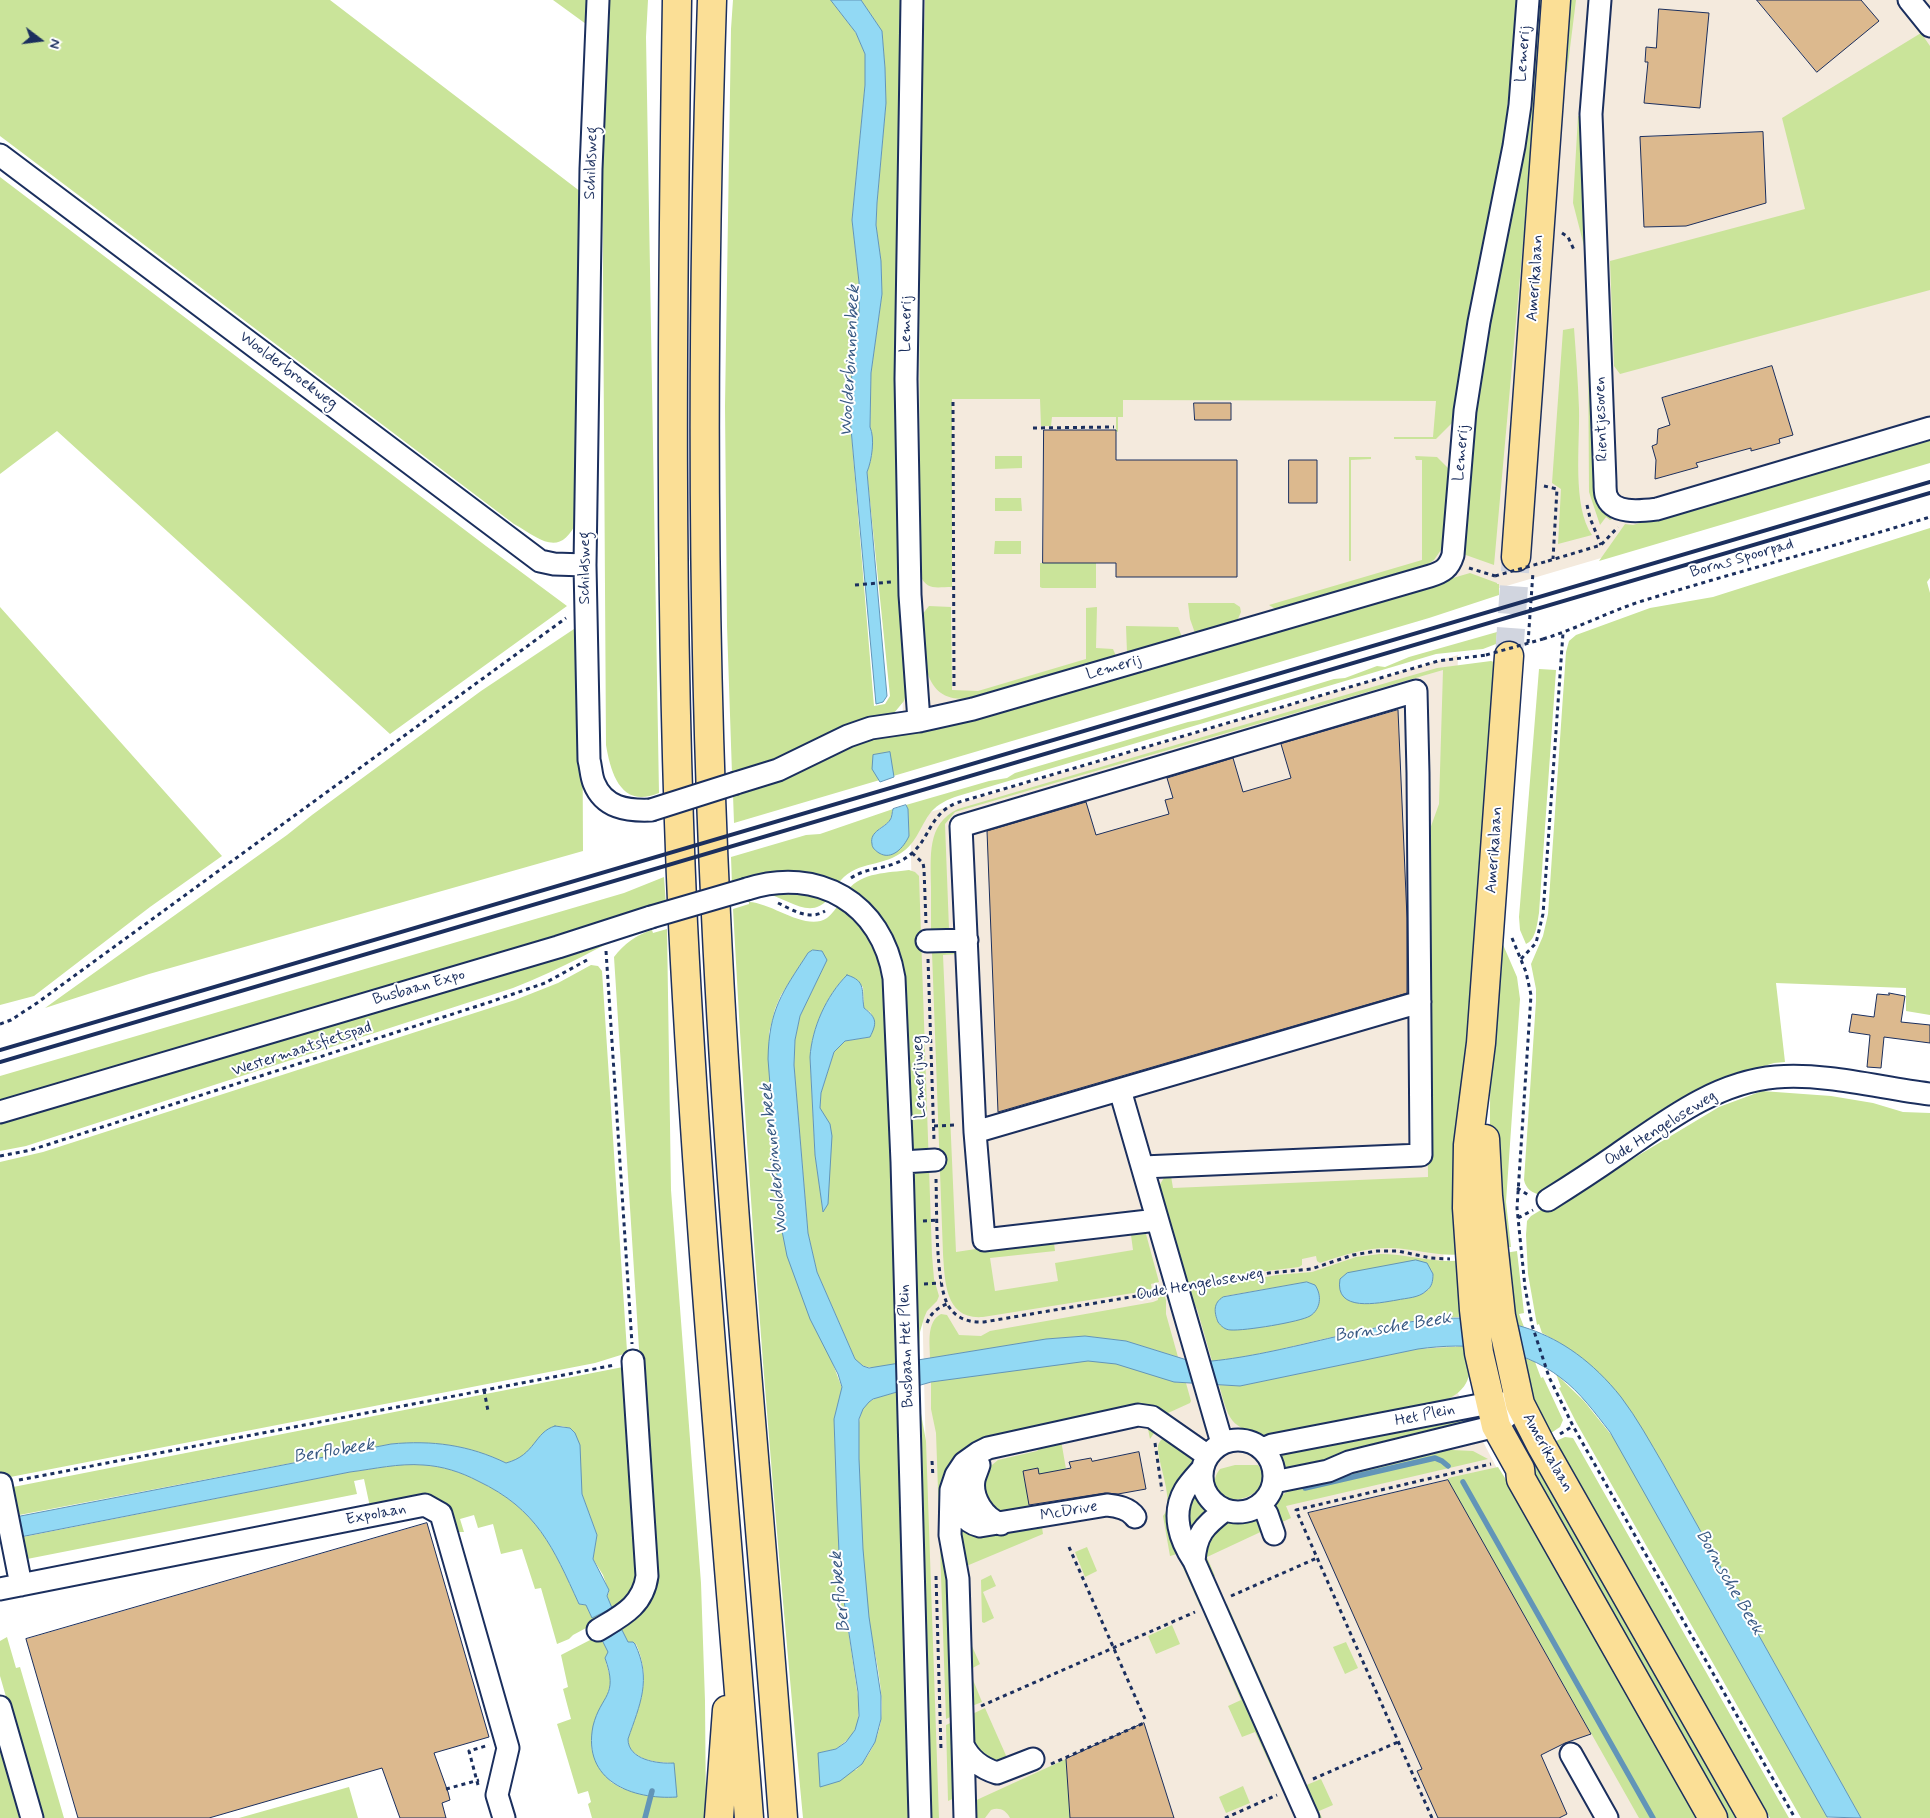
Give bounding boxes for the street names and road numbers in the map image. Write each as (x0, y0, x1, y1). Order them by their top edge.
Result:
street label: Lemerij (1512, 25, 1536, 83)
street label: Schildsweg (581, 126, 603, 200)
street label: Amerikalaan (1523, 234, 1549, 322)
street label: Lemerij (897, 295, 917, 353)
street label: Woolderbroekweg (235, 328, 341, 414)
street label: Rientjesoven (1591, 376, 1613, 462)
street label: Lemerij (1450, 424, 1474, 482)
street label: Schildsweg (576, 531, 596, 605)
street label: Borns Spoorpad (1688, 535, 1796, 583)
street label: Lemerij (1084, 651, 1144, 685)
street label: Amerikalaan (1482, 806, 1508, 894)
street label: Busbaan Expo (371, 966, 467, 1010)
street label: Westermaatsfietspad (230, 1018, 374, 1082)
street label: Lemerijweg (909, 1035, 931, 1119)
street label: Oude Hengeloseweg (1601, 1087, 1721, 1171)
street label: Oude Hengeloseweg (1135, 1264, 1265, 1306)
street label: Busbaan Het Plein (895, 1284, 919, 1408)
street label: Het Plein (1393, 1400, 1457, 1432)
street label: Amerikalaan (1517, 1410, 1577, 1496)
street label: McDrive (1039, 1498, 1099, 1526)
street label: Expolaan (344, 1500, 408, 1530)

